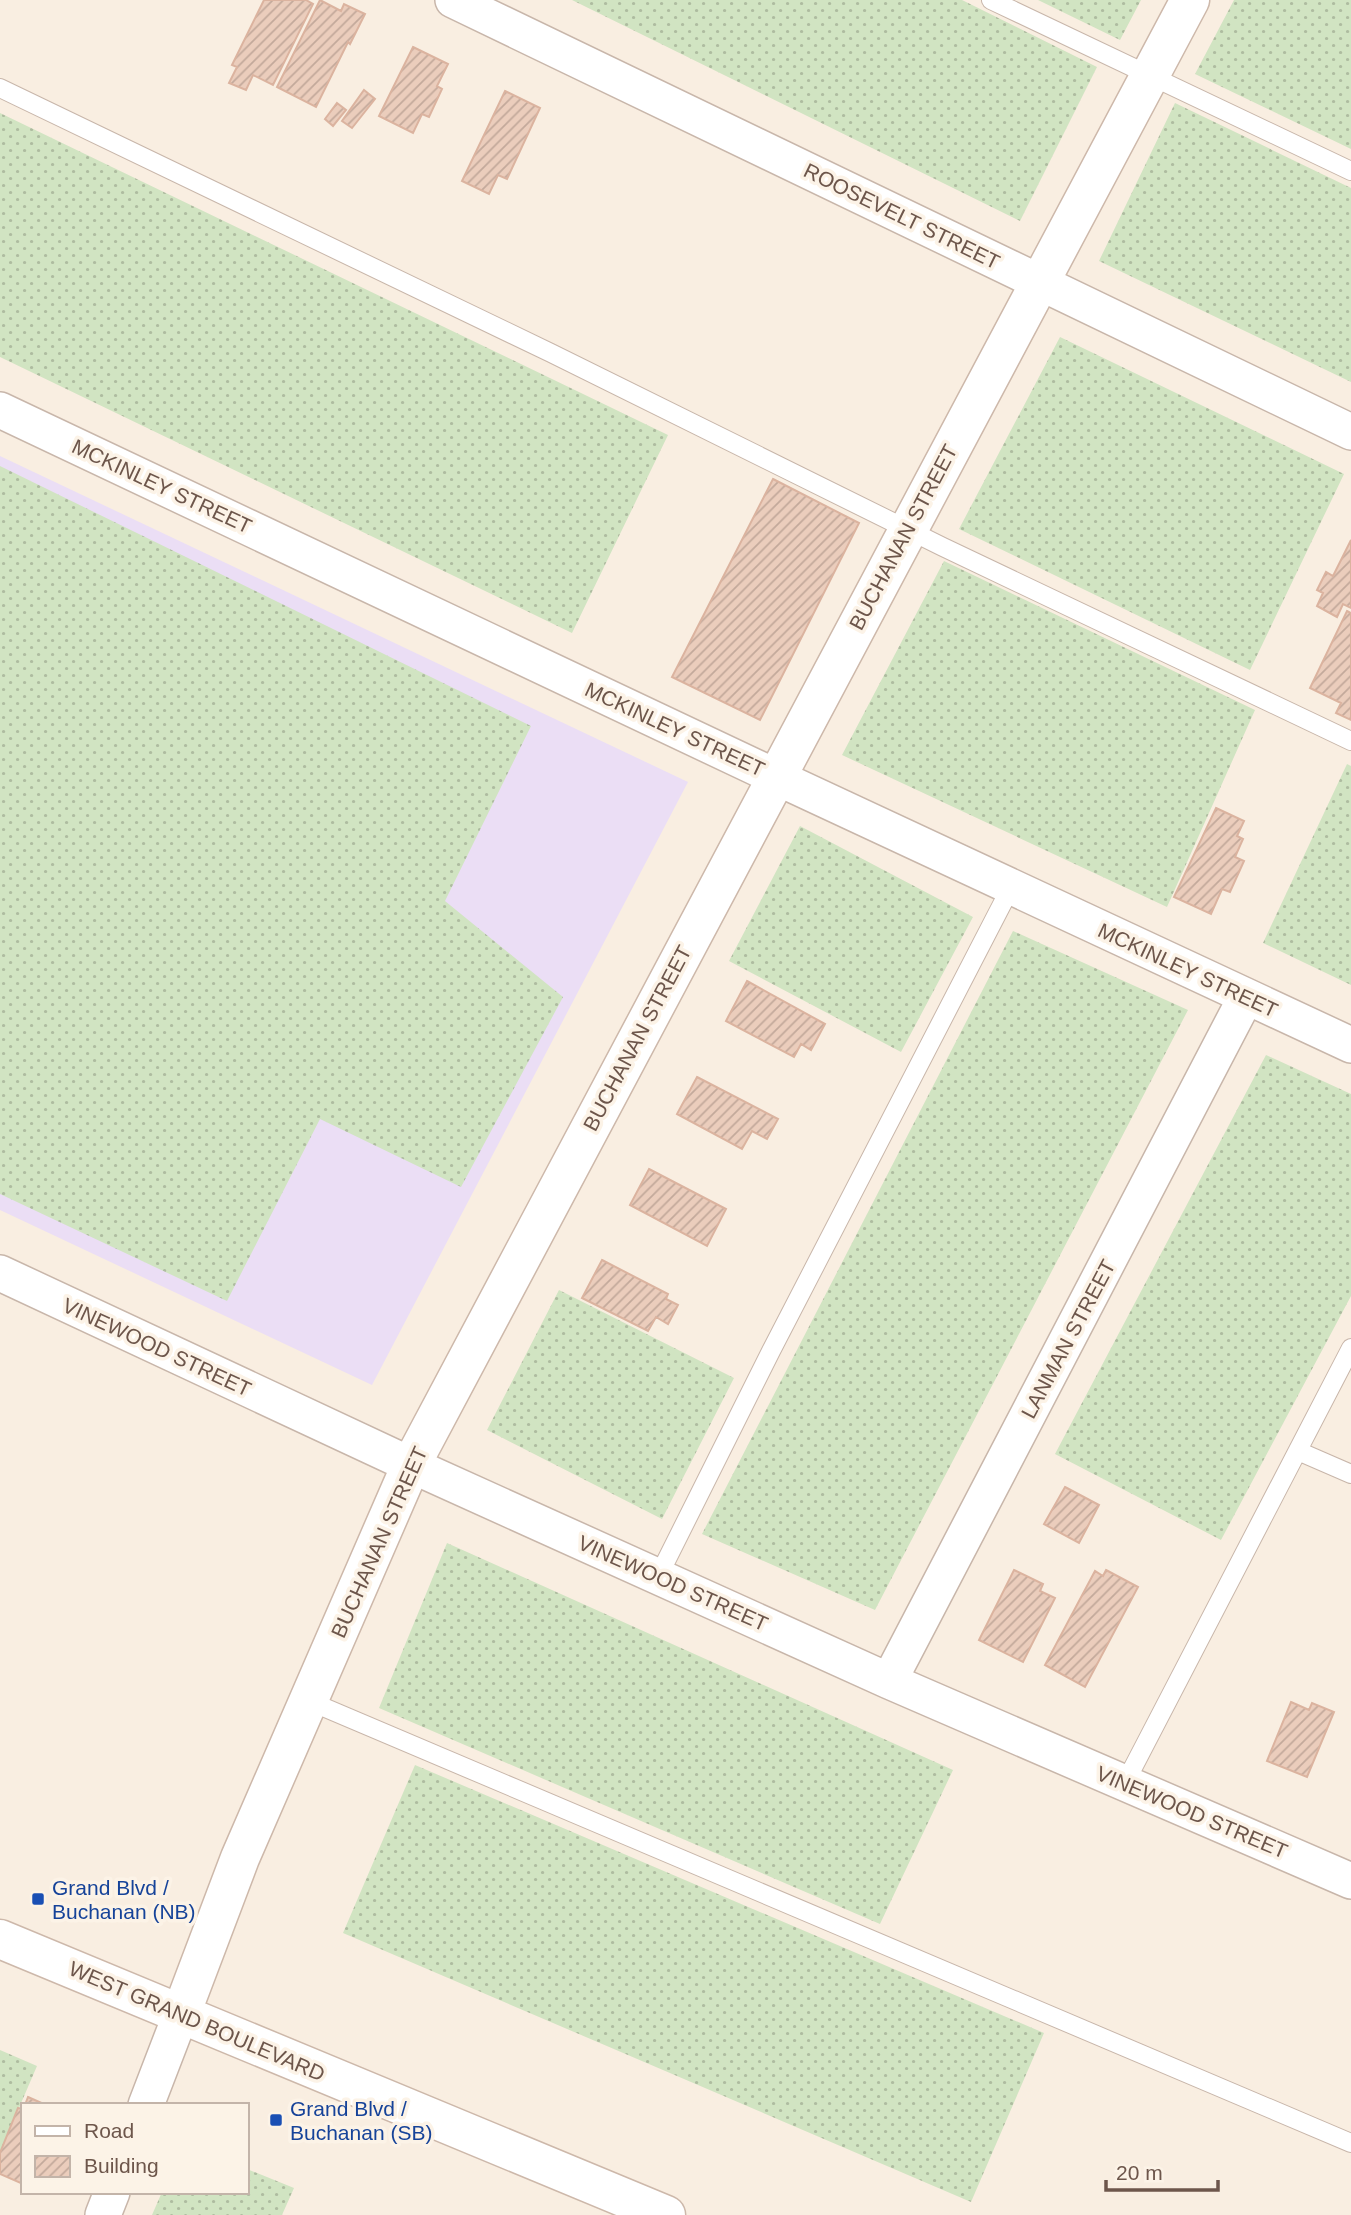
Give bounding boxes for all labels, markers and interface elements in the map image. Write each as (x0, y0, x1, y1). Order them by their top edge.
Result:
street label: ROOSEVELT STREET (800, 159, 1004, 274)
street label: MCKINLEY STREET (68, 434, 256, 538)
street label: BUCHANAN STREET (844, 440, 962, 634)
street label: MCKINLEY STREET (581, 677, 769, 781)
street label: MCKINLEY STREET (1094, 918, 1282, 1022)
street label: BUCHANAN STREET (578, 941, 696, 1135)
street label: LANMAN STREET (1016, 1256, 1120, 1422)
street label: VINEWOOD STREET (59, 1293, 255, 1401)
street label: BUCHANAN STREET (326, 1443, 432, 1641)
street label: VINEWOOD STREET (575, 1531, 772, 1635)
street label: VINEWOOD STREET (1093, 1761, 1291, 1863)
place label: Grand Blvd / Buchanan (NB) (52, 1876, 196, 1923)
marker: Grand Blvd / Buchanan (NB) (30, 1891, 46, 1907)
street label: WEST GRAND BOULEVARD (66, 1957, 328, 2085)
place label: Grand Blvd / Buchanan (SB) (290, 2097, 432, 2144)
legend (21, 2103, 248, 2194)
marker: Grand Blvd / Buchanan (SB) (268, 2112, 284, 2128)
text: Road (84, 2119, 134, 2142)
scale bar (1106, 2148, 1218, 2192)
text: Building (84, 2154, 159, 2177)
text: 20 m (1116, 2161, 1163, 2184)

